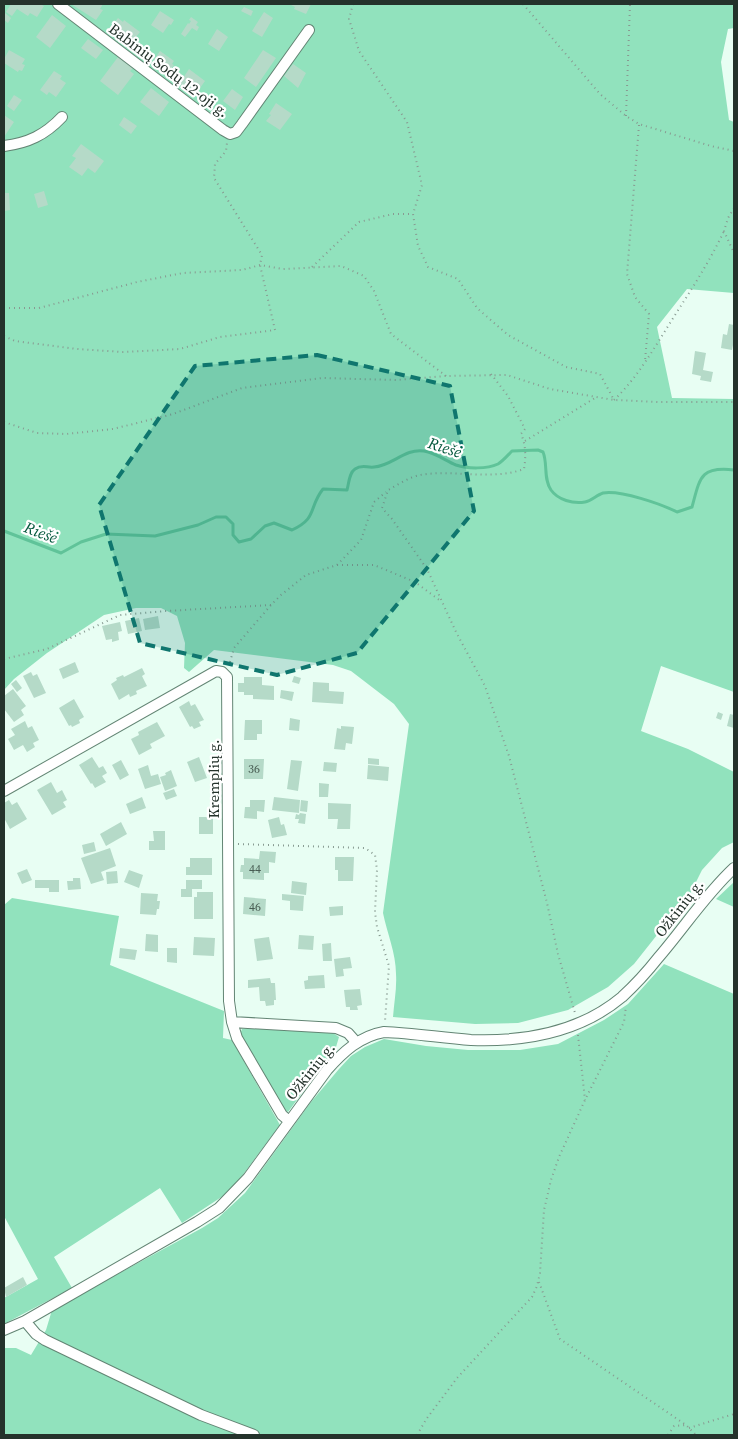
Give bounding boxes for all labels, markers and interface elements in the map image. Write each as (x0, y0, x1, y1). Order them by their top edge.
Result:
street label: Babinių Sodų 12-oji g. (105, 18, 233, 122)
water label: Riešė (425, 431, 465, 463)
water label: Riešė (20, 515, 61, 549)
street label: Kremplių g. (203, 739, 224, 819)
house number: 36 (248, 761, 260, 777)
house number: 44 (249, 861, 261, 877)
street label: Ožkinių g. (650, 875, 708, 941)
house number: 46 (249, 899, 261, 915)
street label: Ožkinių g. (280, 1038, 340, 1104)

